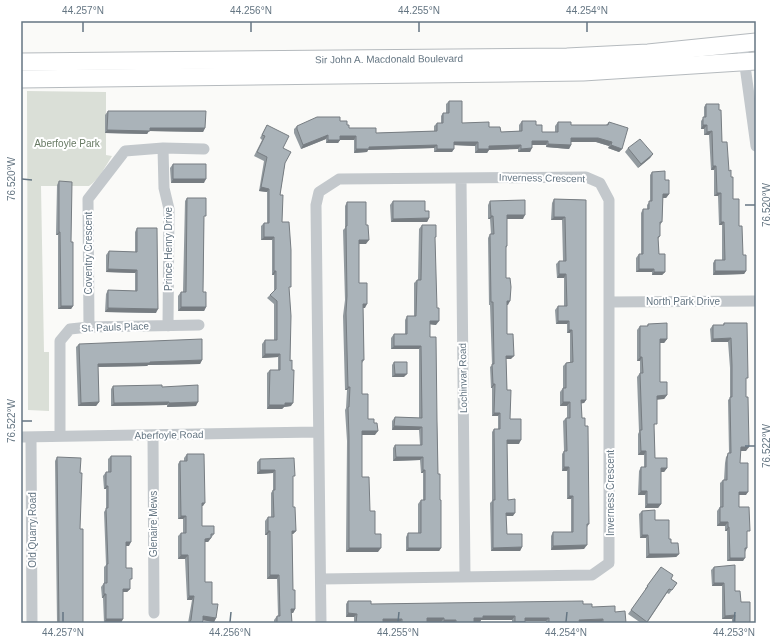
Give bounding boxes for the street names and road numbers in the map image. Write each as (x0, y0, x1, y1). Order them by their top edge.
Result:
street label: Sir John A. Macdonald Boulevard (315, 52, 463, 65)
street label: Inverness Crescent (499, 172, 585, 184)
street label: Prince Henry Drive (163, 207, 174, 291)
street label: Coventry Crescent (83, 211, 94, 294)
street label: North Park Drive (646, 296, 720, 307)
street label: St. Pauls Place (81, 320, 150, 334)
street label: Lochinvar Road (457, 343, 469, 413)
street label: Aberfoyle Road (134, 429, 204, 441)
street label: Inverness Crescent (605, 450, 616, 536)
street label: Glenaire Mews (148, 491, 159, 557)
street label: Old Quarry Road (27, 492, 38, 568)

